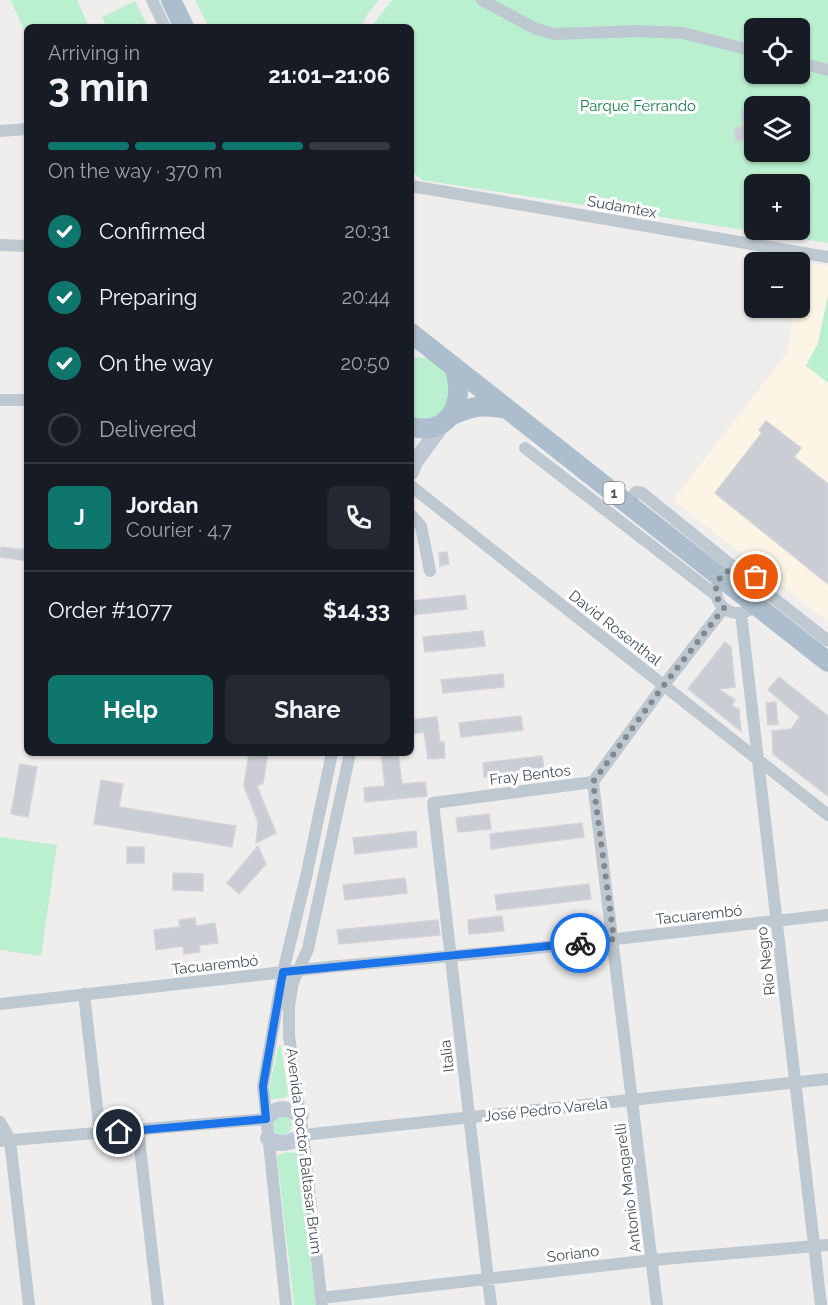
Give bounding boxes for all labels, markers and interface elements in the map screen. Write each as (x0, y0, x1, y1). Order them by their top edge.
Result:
map controls (744, 18, 810, 318)
button: locate (744, 18, 810, 84)
text: Arriving in (48, 41, 140, 65)
text: 21:01–21:06 (268, 62, 390, 88)
text: 3 min (48, 64, 149, 110)
button: layers (744, 96, 810, 162)
park label: Parque Ferrando (580, 97, 696, 115)
text: On the way · 370 m (48, 159, 222, 183)
button: + (744, 174, 810, 240)
street label: Sudamtex (586, 192, 659, 222)
icon: check (48, 215, 81, 248)
text: Confirmed (99, 218, 206, 244)
text: 20:31 (344, 219, 390, 243)
button: − (744, 252, 810, 318)
icon: check (48, 281, 81, 314)
text: Preparing (99, 284, 197, 310)
text: 20:44 (342, 285, 390, 309)
icon: check (48, 347, 81, 380)
text: On the way (99, 350, 213, 376)
text: 20:50 (340, 351, 390, 375)
text: Delivered (99, 416, 197, 442)
road number: 1 (604, 482, 624, 504)
button: phone (327, 486, 390, 549)
text: Jordan (126, 492, 198, 518)
text: J (74, 504, 85, 530)
text: Courier · 4.7 (126, 518, 232, 542)
pin (730, 551, 781, 602)
icon: bag (739, 560, 772, 593)
street label: David Rosenthal (565, 586, 665, 670)
text: Order #1077 (48, 597, 173, 623)
text: $14.33 (323, 597, 390, 623)
button: Help (48, 675, 213, 744)
button: Share (225, 675, 390, 744)
street label: Fray Bentos (488, 761, 572, 789)
street label: Tacuarembó (655, 902, 743, 928)
courier (550, 913, 610, 973)
street label: Río Negro (753, 925, 779, 996)
icon: bike (564, 927, 597, 960)
street label: Tacuarembó (171, 952, 259, 978)
street label: Italia (436, 1039, 458, 1073)
street label: Avenida Doctor Baltasar Brum (282, 1047, 326, 1255)
street label: José Pedro Varela (483, 1095, 609, 1125)
pin (93, 1106, 144, 1157)
icon: home (102, 1115, 135, 1148)
street label: Antonio Mangarelli (611, 1122, 645, 1254)
street label: Soriano (546, 1242, 600, 1266)

